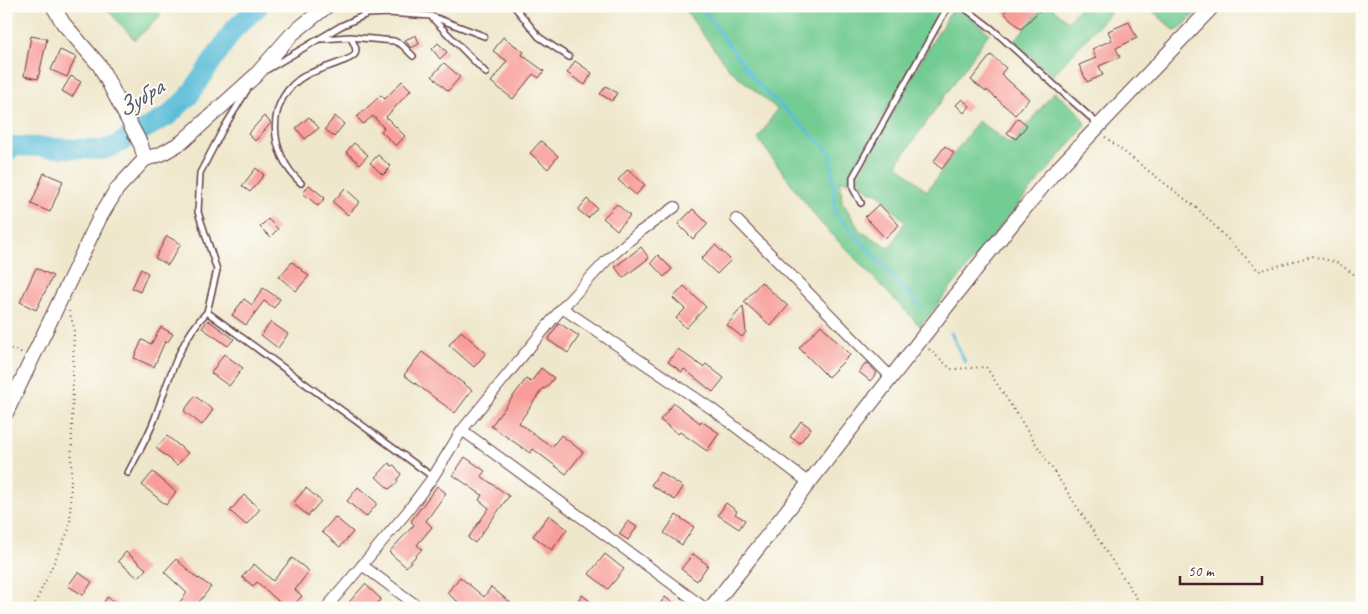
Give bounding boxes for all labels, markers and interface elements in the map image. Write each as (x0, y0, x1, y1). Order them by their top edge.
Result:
water label: Зубра (111, 70, 171, 125)
scale bar (1180, 554, 1263, 586)
text: 50 m (1188, 562, 1215, 581)

